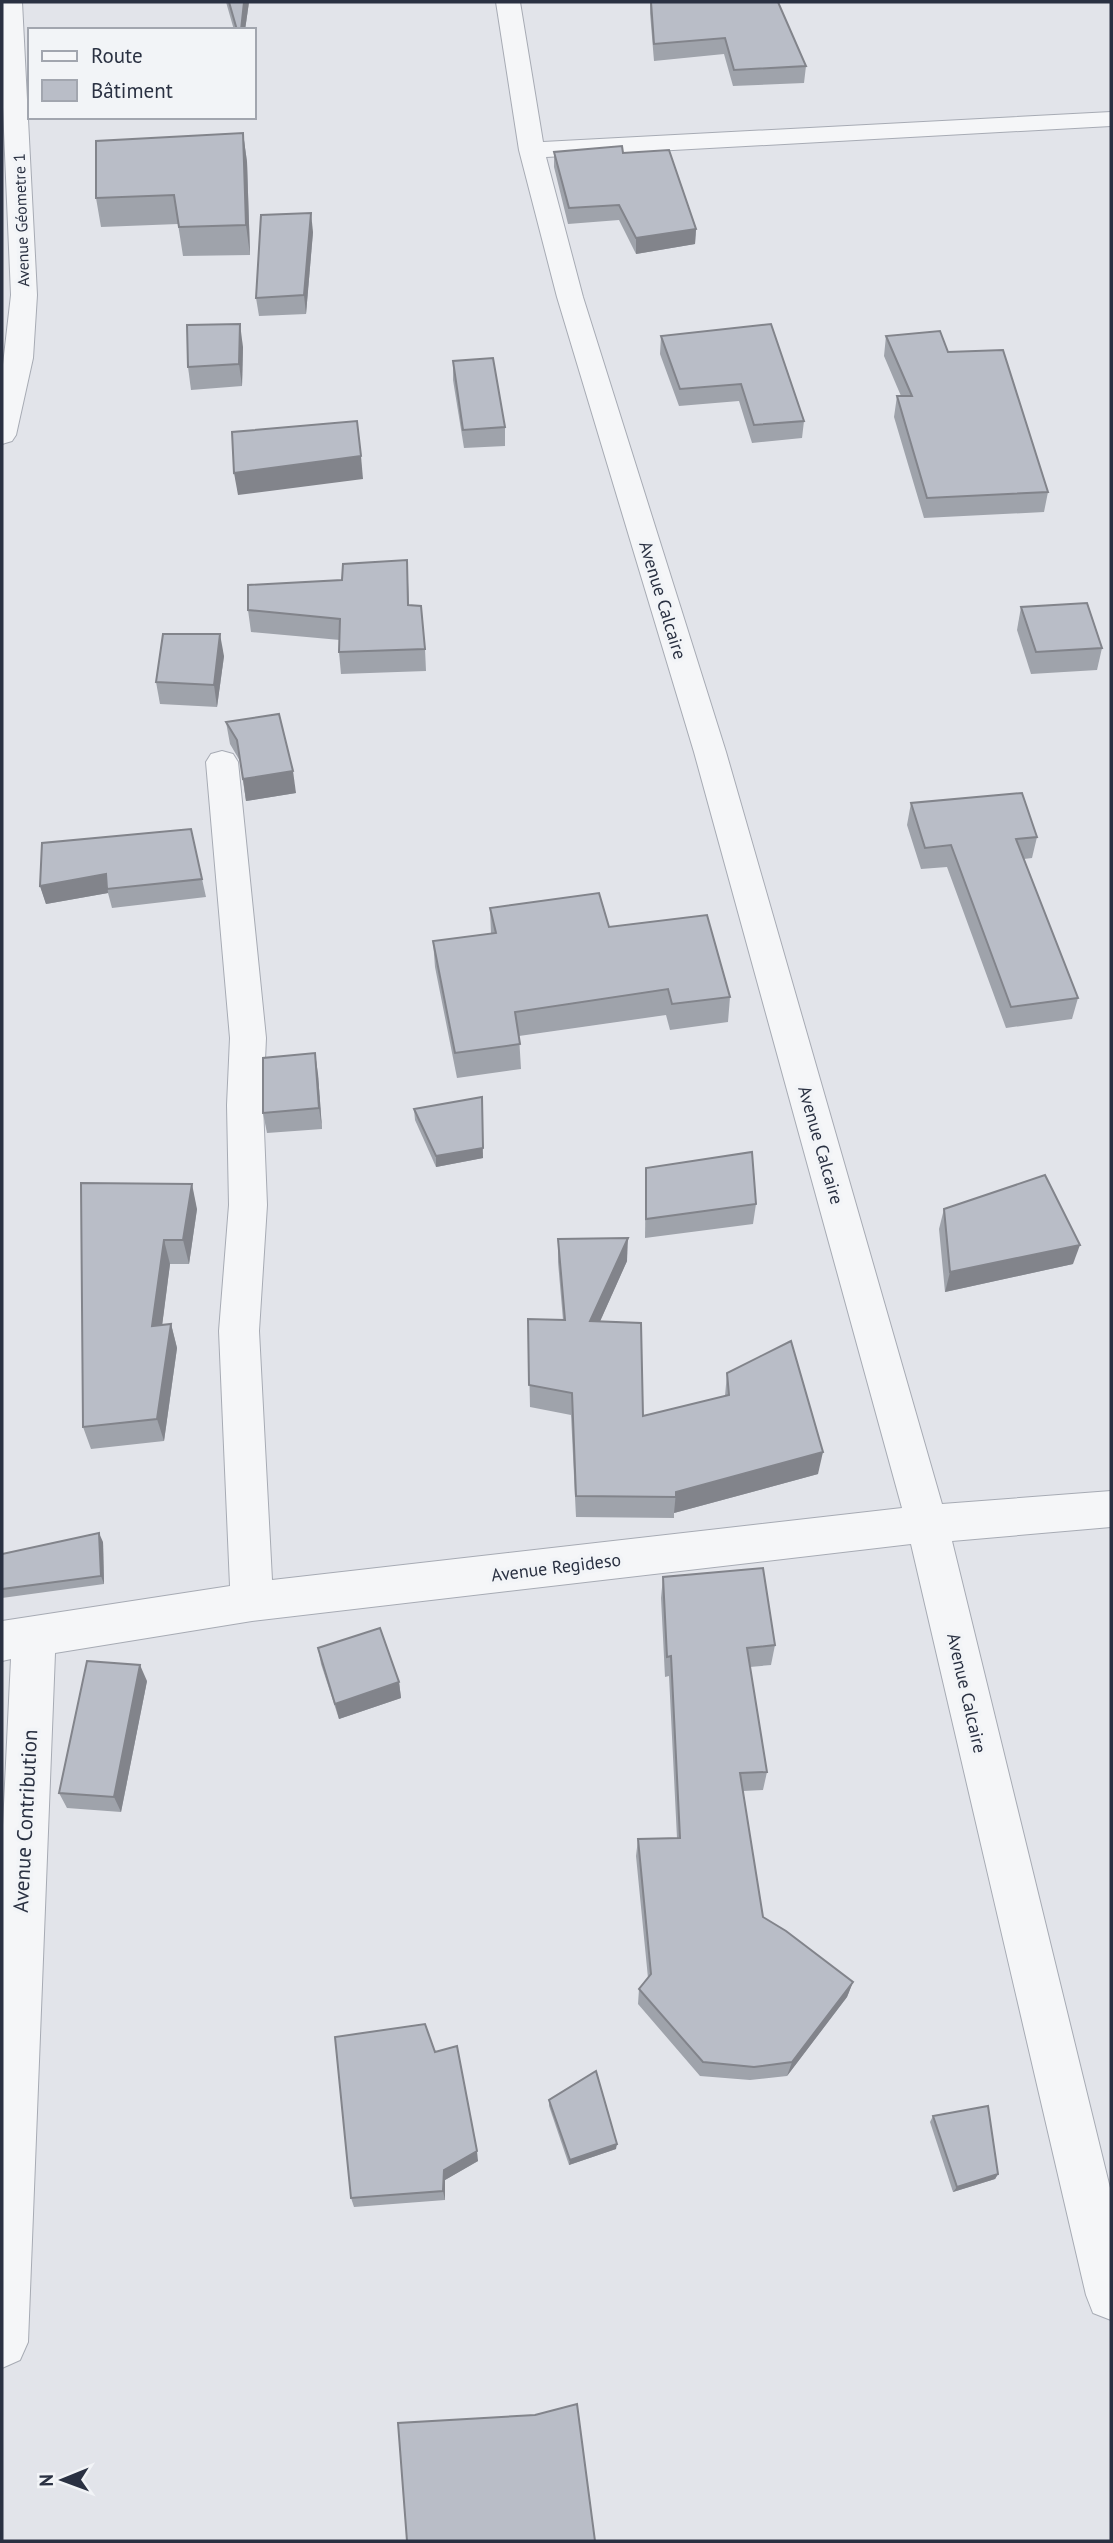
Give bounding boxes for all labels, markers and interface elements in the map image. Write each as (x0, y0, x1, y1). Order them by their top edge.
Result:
legend (28, 28, 256, 119)
text: Route (91, 42, 143, 69)
text: Bâtiment (91, 77, 173, 104)
street label: Avenue Géometre 1 (9, 153, 33, 287)
street label: Avenue Calcaire (634, 538, 692, 662)
street label: Avenue Calcaire (793, 1083, 849, 1207)
street label: Avenue Regideso (490, 1548, 622, 1586)
street label: Avenue Calcaire (942, 1631, 992, 1755)
street label: Avenue Contribution (7, 1729, 43, 1913)
north arrow (28, 2445, 98, 2515)
text: N (34, 2474, 58, 2487)

